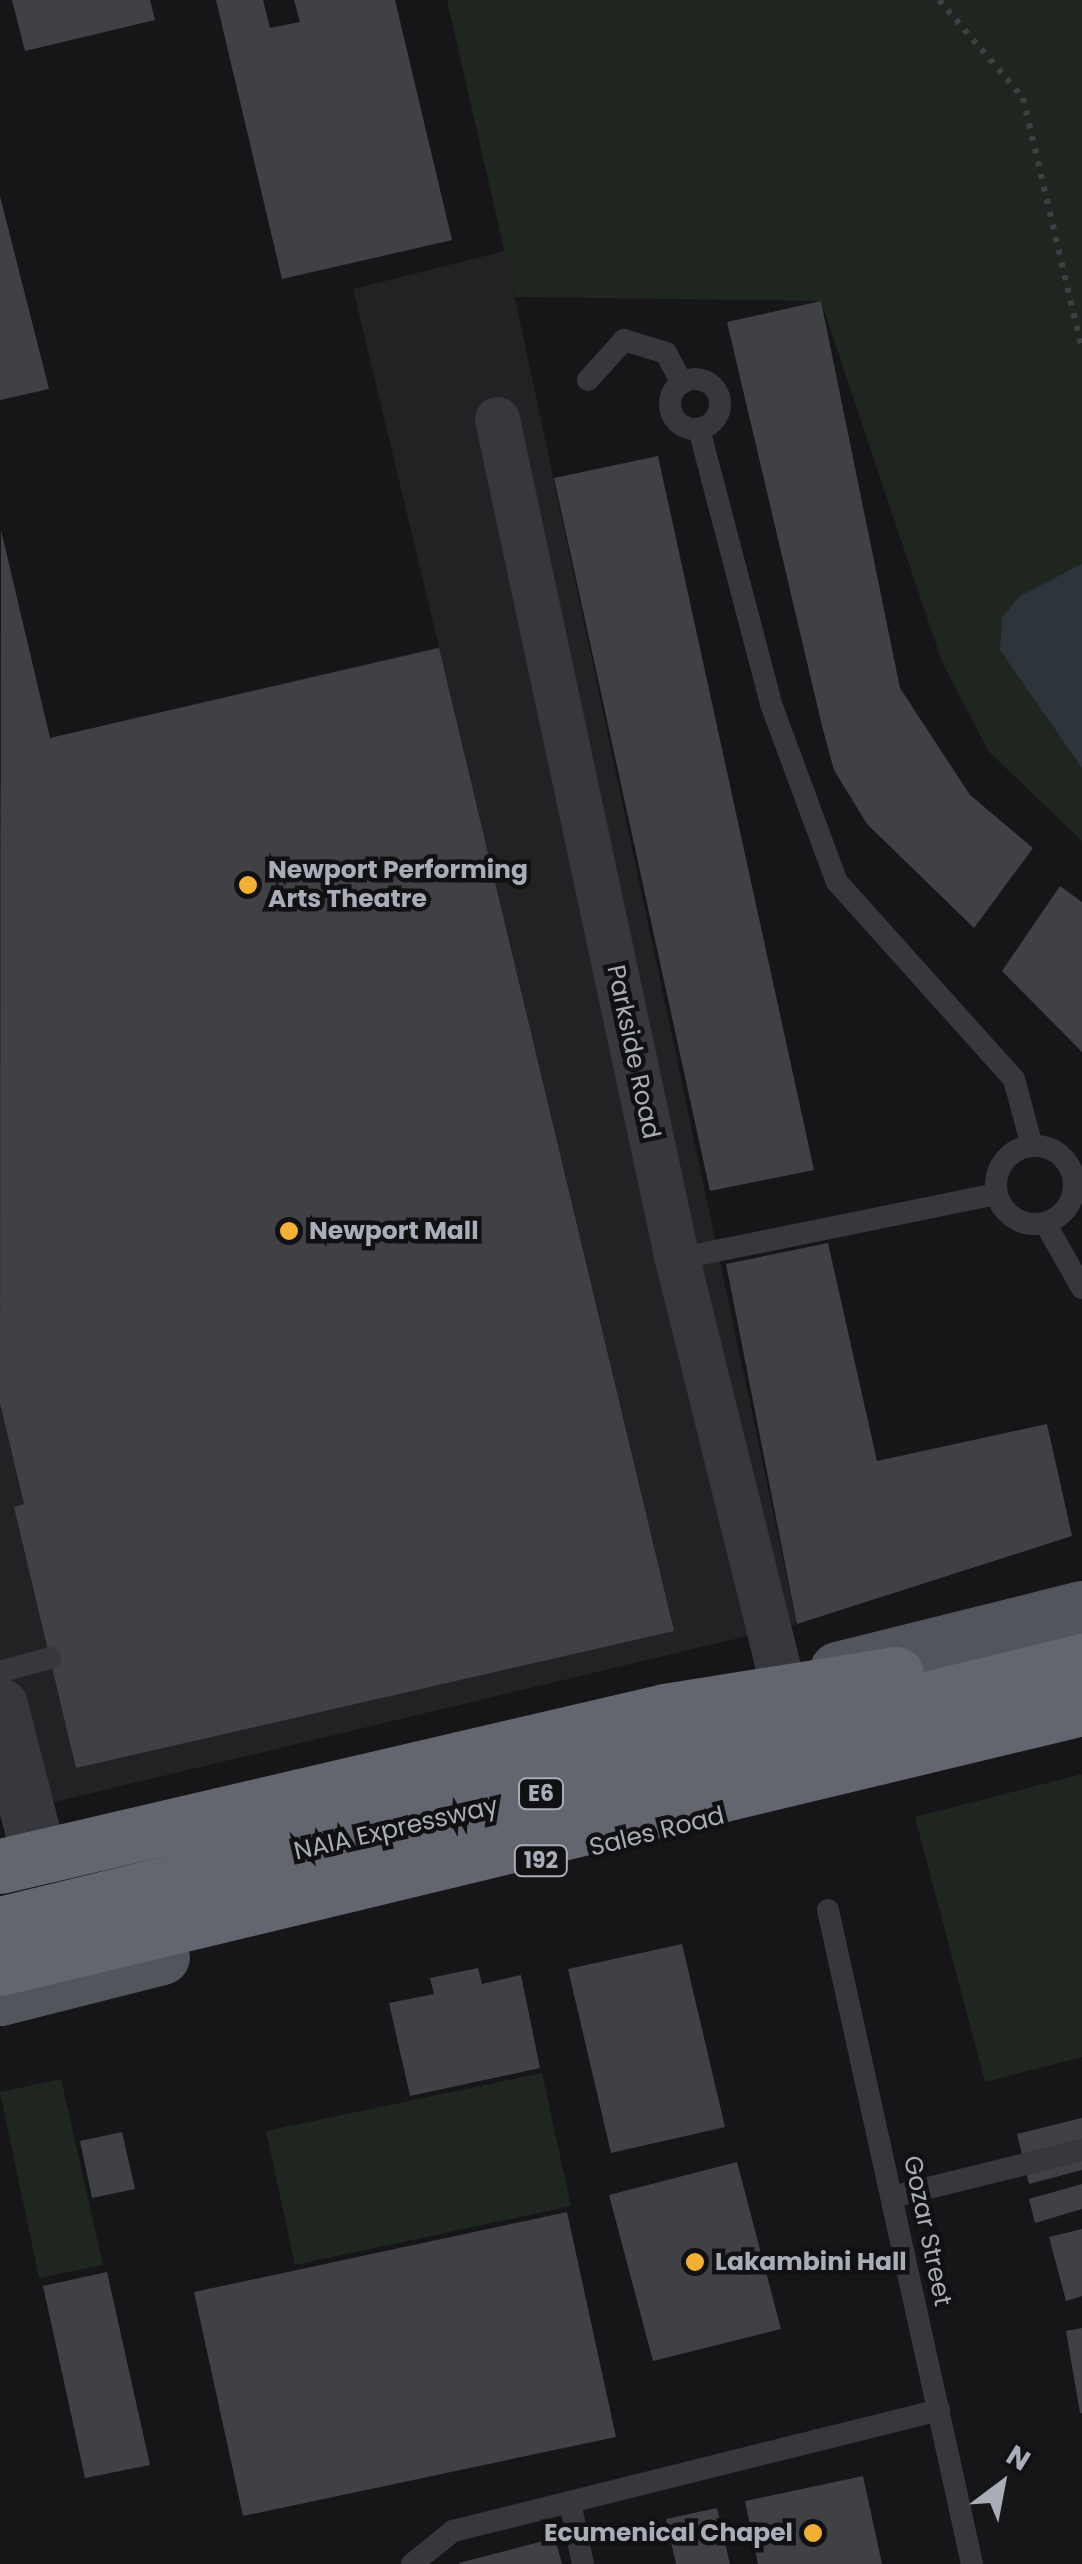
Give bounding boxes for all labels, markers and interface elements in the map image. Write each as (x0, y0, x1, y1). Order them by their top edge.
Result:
place label: Newport Performing Arts Theatre (268, 856, 528, 915)
marker: Newport Performing Arts Theatre (237, 874, 259, 896)
street label: Parkside Road (600, 962, 666, 1142)
place label: Newport Mall (309, 1216, 479, 1246)
marker: Newport Mall (278, 1220, 300, 1242)
road number: E6 (516, 1777, 566, 1811)
street label: NAIA Expressway (291, 1791, 501, 1867)
street label: Sales Road (586, 1801, 728, 1863)
road number: 192 (514, 1844, 568, 1878)
street label: Gozar Street (896, 2153, 958, 2309)
place label: Lakambini Hall (715, 2247, 907, 2277)
marker: Lakambini Hall (684, 2251, 706, 2273)
north arrow (952, 2434, 1052, 2534)
text: N (999, 2436, 1037, 2480)
place label: Ecumenical Chapel (544, 2518, 793, 2548)
marker: Ecumenical Chapel (802, 2522, 824, 2544)

